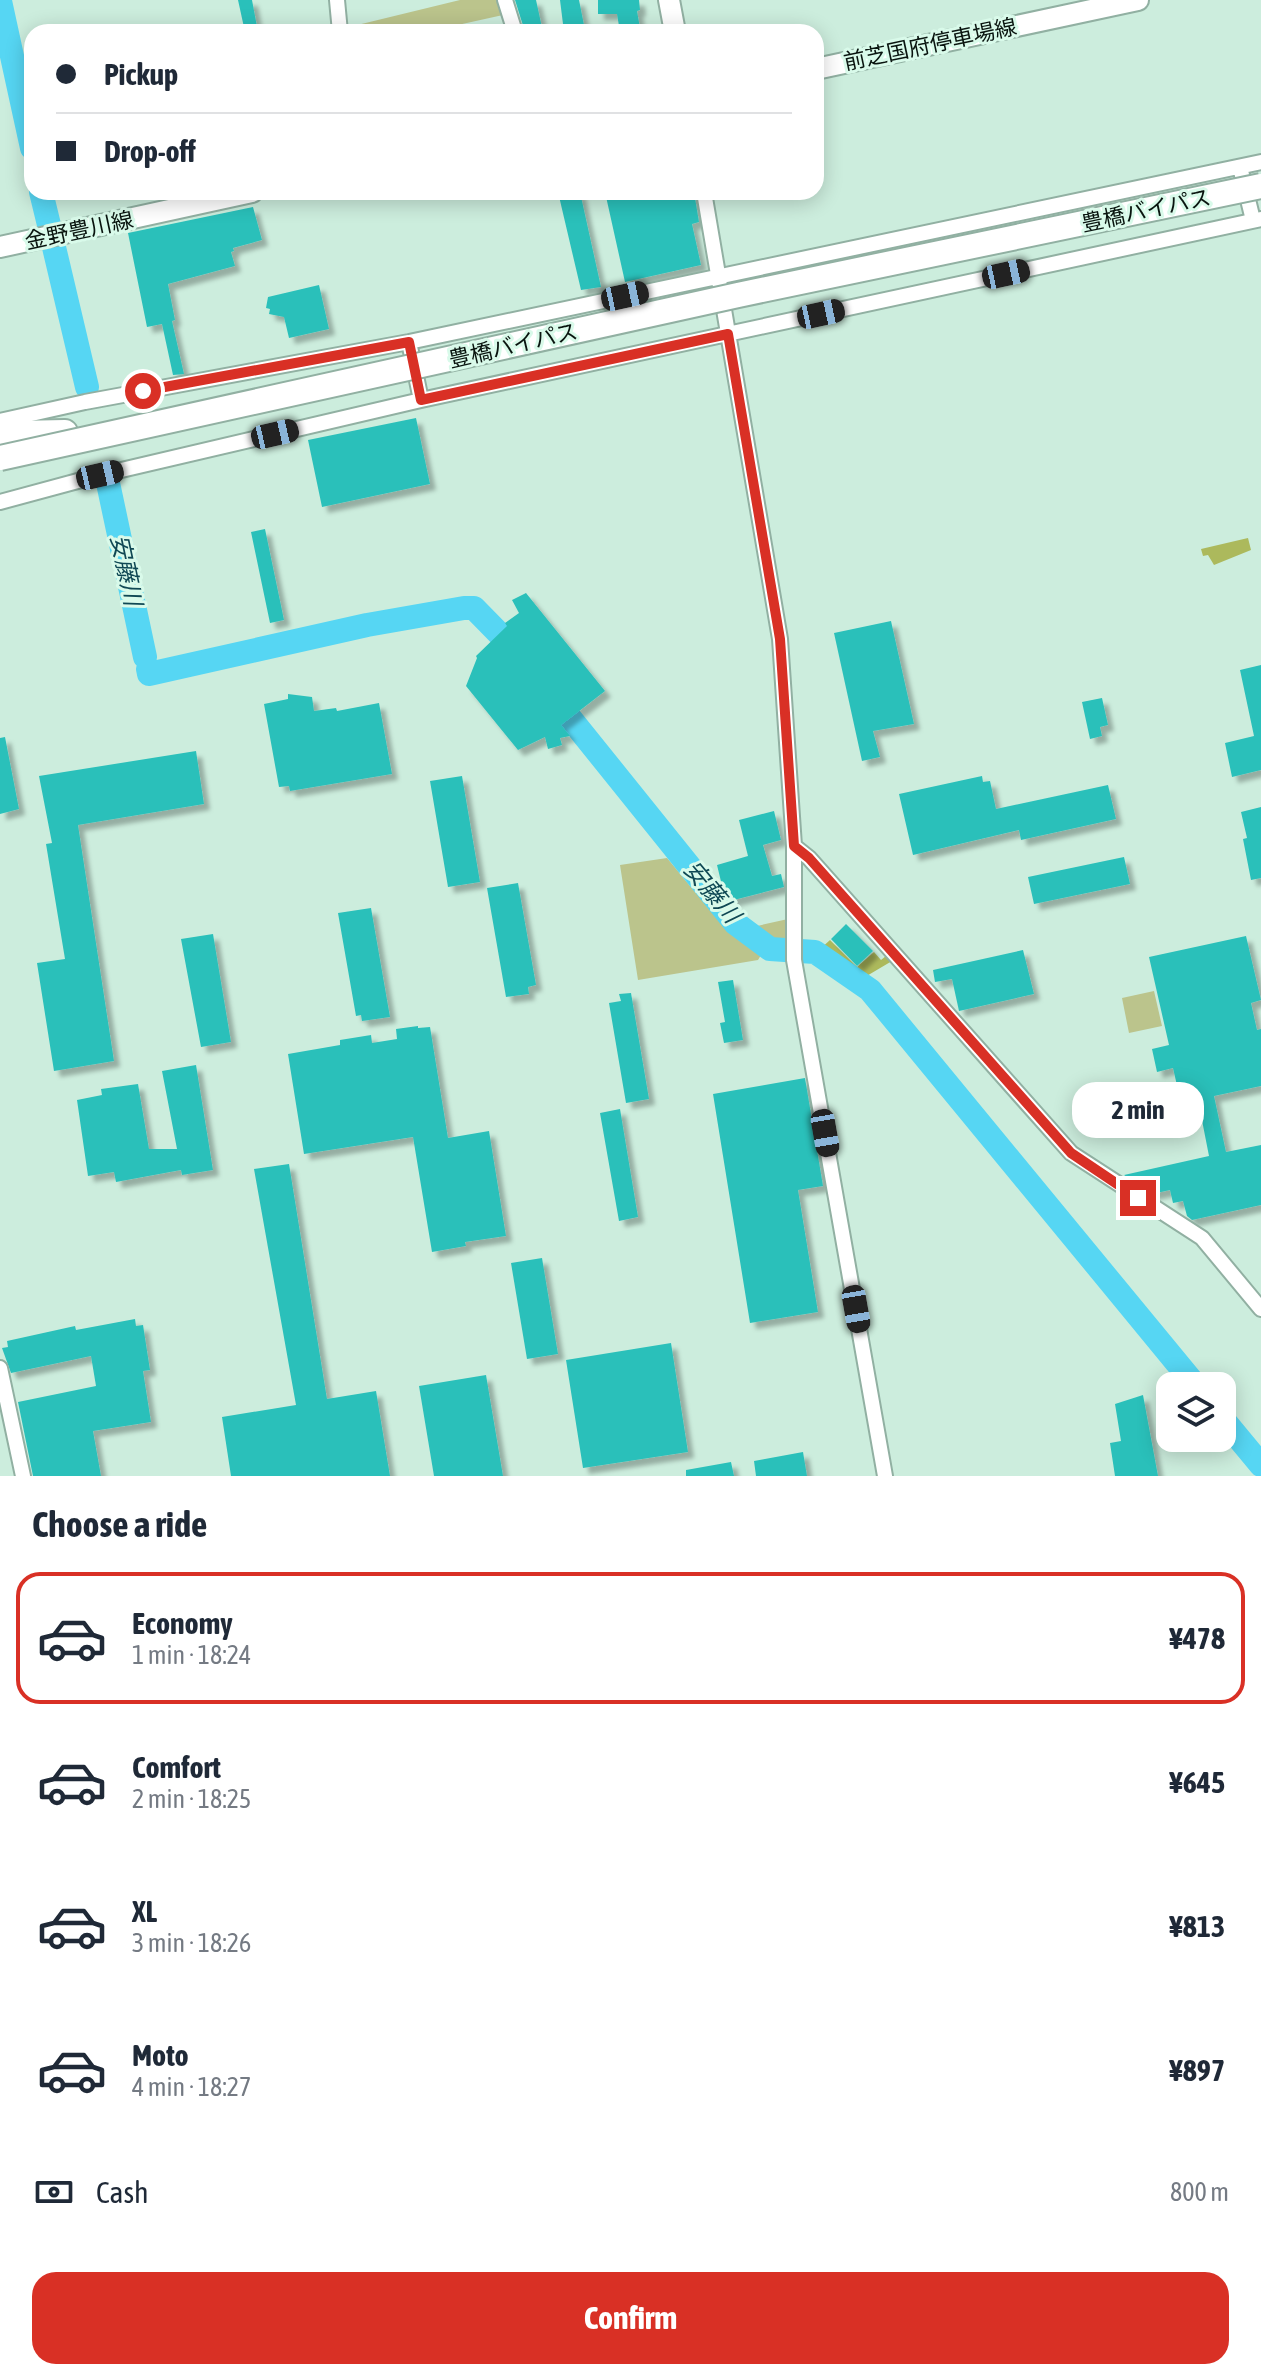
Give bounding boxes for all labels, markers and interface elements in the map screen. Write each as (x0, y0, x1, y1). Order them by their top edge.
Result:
street label: 前芝国府停車場線 (841, 13, 1019, 75)
text: Pickup (104, 57, 178, 91)
text: Drop-off (104, 134, 196, 168)
street label: 豊橋バイパス (1079, 184, 1213, 236)
street label: 金野豊川線 (22, 206, 136, 254)
car (980, 257, 1032, 291)
car (599, 279, 651, 313)
car (795, 297, 847, 331)
street label: 豊橋バイパス (446, 318, 580, 372)
route start (125, 373, 161, 409)
car (249, 417, 301, 451)
car (74, 458, 126, 492)
water label: 安藤川 (106, 532, 148, 611)
water label: 安藤川 (679, 855, 748, 930)
callout: 2 min (1072, 1082, 1204, 1138)
text: 2 min (1111, 1095, 1165, 1125)
car (809, 1107, 841, 1159)
route end (1120, 1180, 1156, 1216)
car (840, 1283, 872, 1335)
map controls (1156, 1372, 1236, 1452)
button: layers (1156, 1372, 1236, 1452)
text: Choose a ride (32, 1503, 207, 1545)
icon: car (36, 1602, 108, 1674)
text: Economy (132, 1606, 233, 1640)
text: ¥478 (1169, 1621, 1225, 1655)
text: 1 min · 18:24 (132, 1640, 251, 1670)
icon: car (36, 1746, 108, 1818)
text: Comfort (132, 1750, 221, 1784)
text: ¥645 (1169, 1765, 1225, 1799)
text: 2 min · 18:25 (132, 1784, 251, 1814)
icon: car (36, 1890, 108, 1962)
text: XL (132, 1894, 157, 1928)
text: ¥813 (1169, 1909, 1225, 1943)
text: 3 min · 18:26 (132, 1928, 251, 1958)
icon: car (36, 2034, 108, 2106)
text: Moto (132, 2038, 189, 2072)
text: ¥897 (1169, 2053, 1225, 2087)
text: 4 min · 18:27 (132, 2072, 251, 2102)
icon: cash (32, 2170, 76, 2214)
text: Cash (96, 2175, 149, 2209)
text: 800 m (1170, 2177, 1229, 2207)
button: Confirm (32, 2272, 1229, 2364)

